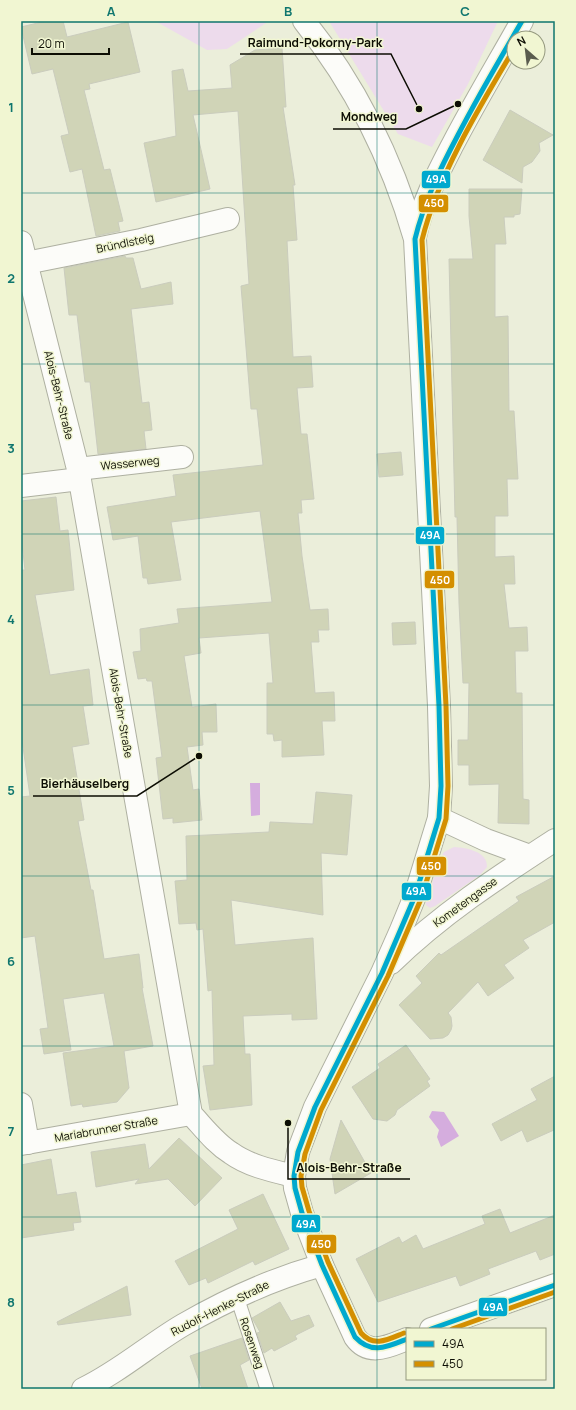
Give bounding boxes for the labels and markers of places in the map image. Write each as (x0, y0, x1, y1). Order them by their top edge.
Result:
callout: Raimund-Pokorny-Park (240, 30, 391, 54)
callout: Mondweg (333, 105, 406, 129)
callout: Bierhäuselberg (33, 772, 137, 796)
callout: Alois-Behr-Straße (288, 1155, 410, 1179)

